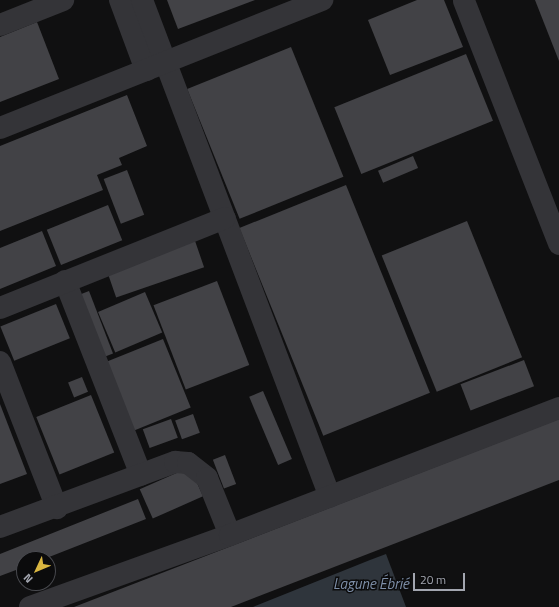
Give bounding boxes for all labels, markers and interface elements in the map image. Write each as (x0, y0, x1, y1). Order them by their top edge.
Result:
north arrow (16, 551, 56, 591)
scale bar (415, 565, 467, 591)
text: N (20, 570, 36, 587)
text: 20 m (420, 570, 446, 589)
water label: Lagune Ébrié (333, 575, 409, 593)

